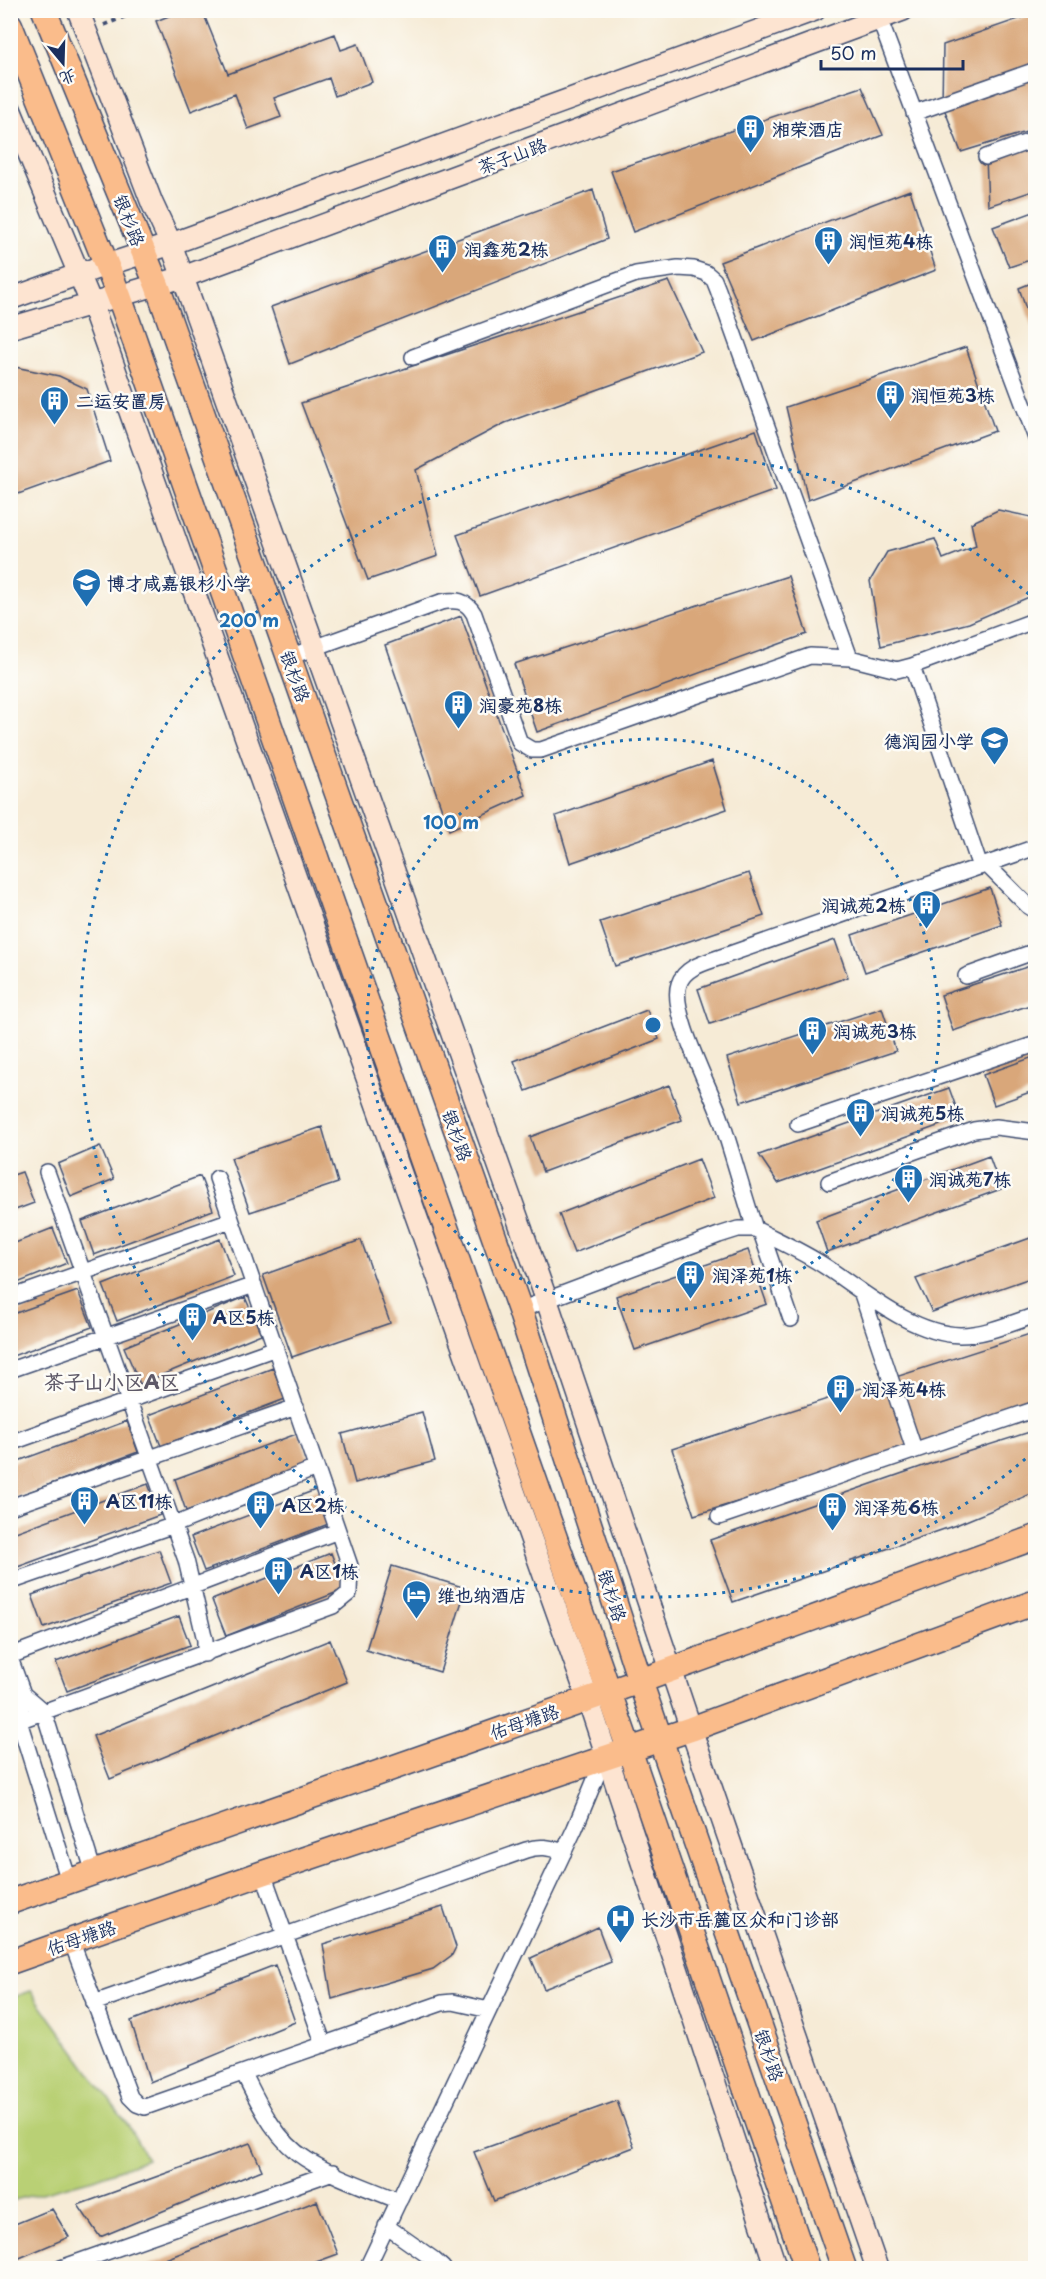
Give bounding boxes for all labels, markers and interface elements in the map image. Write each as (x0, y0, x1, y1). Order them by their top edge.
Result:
north arrow (33, 33, 93, 93)
scale bar (821, 33, 964, 71)
text: 50 m (830, 39, 877, 66)
text: 北 (57, 64, 80, 92)
building icon: 湘荣酒店 (735, 112, 767, 154)
place label: 湘荣酒店 (772, 115, 844, 142)
street label: 茶子山路 (474, 130, 550, 180)
street label: 银杉路 (107, 190, 153, 250)
building icon: 润恒苑4栋 (812, 224, 844, 266)
place label: 润恒苑4栋 (849, 227, 933, 254)
building icon: 润鑫苑2栋 (427, 232, 459, 274)
place label: 润鑫苑2栋 (464, 235, 549, 262)
building icon: 润恒苑3栋 (874, 378, 906, 420)
place label: 润恒苑3栋 (911, 381, 995, 408)
building icon: 二运安置房 (39, 384, 71, 426)
place label: 二运安置房 (76, 387, 166, 414)
school or university icon: 博才咸嘉银杉小学 (70, 566, 102, 608)
place label: 博才咸嘉银杉小学 (107, 569, 251, 596)
text: 200 m (219, 606, 279, 633)
street label: 银杉路 (274, 646, 318, 706)
building icon: 润豪苑8栋 (442, 688, 474, 730)
place label: 润豪苑8栋 (479, 691, 562, 718)
school or university icon: 德润园小学 (979, 724, 1011, 766)
place label: 德润园小学 (884, 727, 974, 754)
text: 100 m (423, 808, 479, 835)
building icon: 润诚苑2栋 (911, 888, 943, 930)
place label: 润诚苑2栋 (821, 891, 906, 918)
building icon: 润诚苑3栋 (796, 1014, 828, 1056)
centre of rings (643, 1015, 663, 1035)
place label: 润诚苑3栋 (833, 1017, 917, 1044)
building icon: 润诚苑5栋 (844, 1096, 876, 1138)
place label: 润诚苑5栋 (881, 1099, 965, 1126)
street label: 银杉路 (436, 1105, 480, 1165)
building icon: 润诚苑7栋 (892, 1162, 924, 1204)
place label: 润诚苑7栋 (929, 1165, 1011, 1192)
building icon: 润泽苑1栋 (675, 1258, 707, 1300)
place label: 润泽苑1栋 (712, 1261, 793, 1288)
building icon: A区5栋 (176, 1300, 208, 1342)
place label: A区5栋 (213, 1303, 275, 1330)
district label: 茶子山小区A区 (44, 1366, 180, 1396)
building icon: 润泽苑4栋 (825, 1372, 857, 1414)
place label: 润泽苑4栋 (862, 1375, 946, 1402)
building icon: A区11栋 (69, 1484, 101, 1526)
place label: A区11栋 (106, 1487, 172, 1514)
building icon: A区2栋 (245, 1488, 277, 1530)
building icon: 润泽苑6栋 (817, 1490, 849, 1532)
place label: A区2栋 (282, 1491, 345, 1518)
place label: 润泽苑6栋 (854, 1493, 939, 1520)
building icon: A区1栋 (263, 1554, 295, 1596)
place label: A区1栋 (300, 1557, 359, 1584)
street label: 银杉路 (592, 1565, 634, 1625)
hotel icon: 维也纳酒店 (400, 1578, 432, 1620)
place label: 维也纳酒店 (437, 1581, 527, 1608)
street label: 佑母塘路 (486, 1697, 562, 1745)
hospital icon: 长沙市岳麓区众和门诊部 (604, 1902, 636, 1944)
place label: 长沙市岳麓区众和门诊部 (641, 1905, 839, 1932)
street label: 佑母塘路 (43, 1913, 119, 1961)
street label: 银杉路 (748, 2025, 792, 2085)

